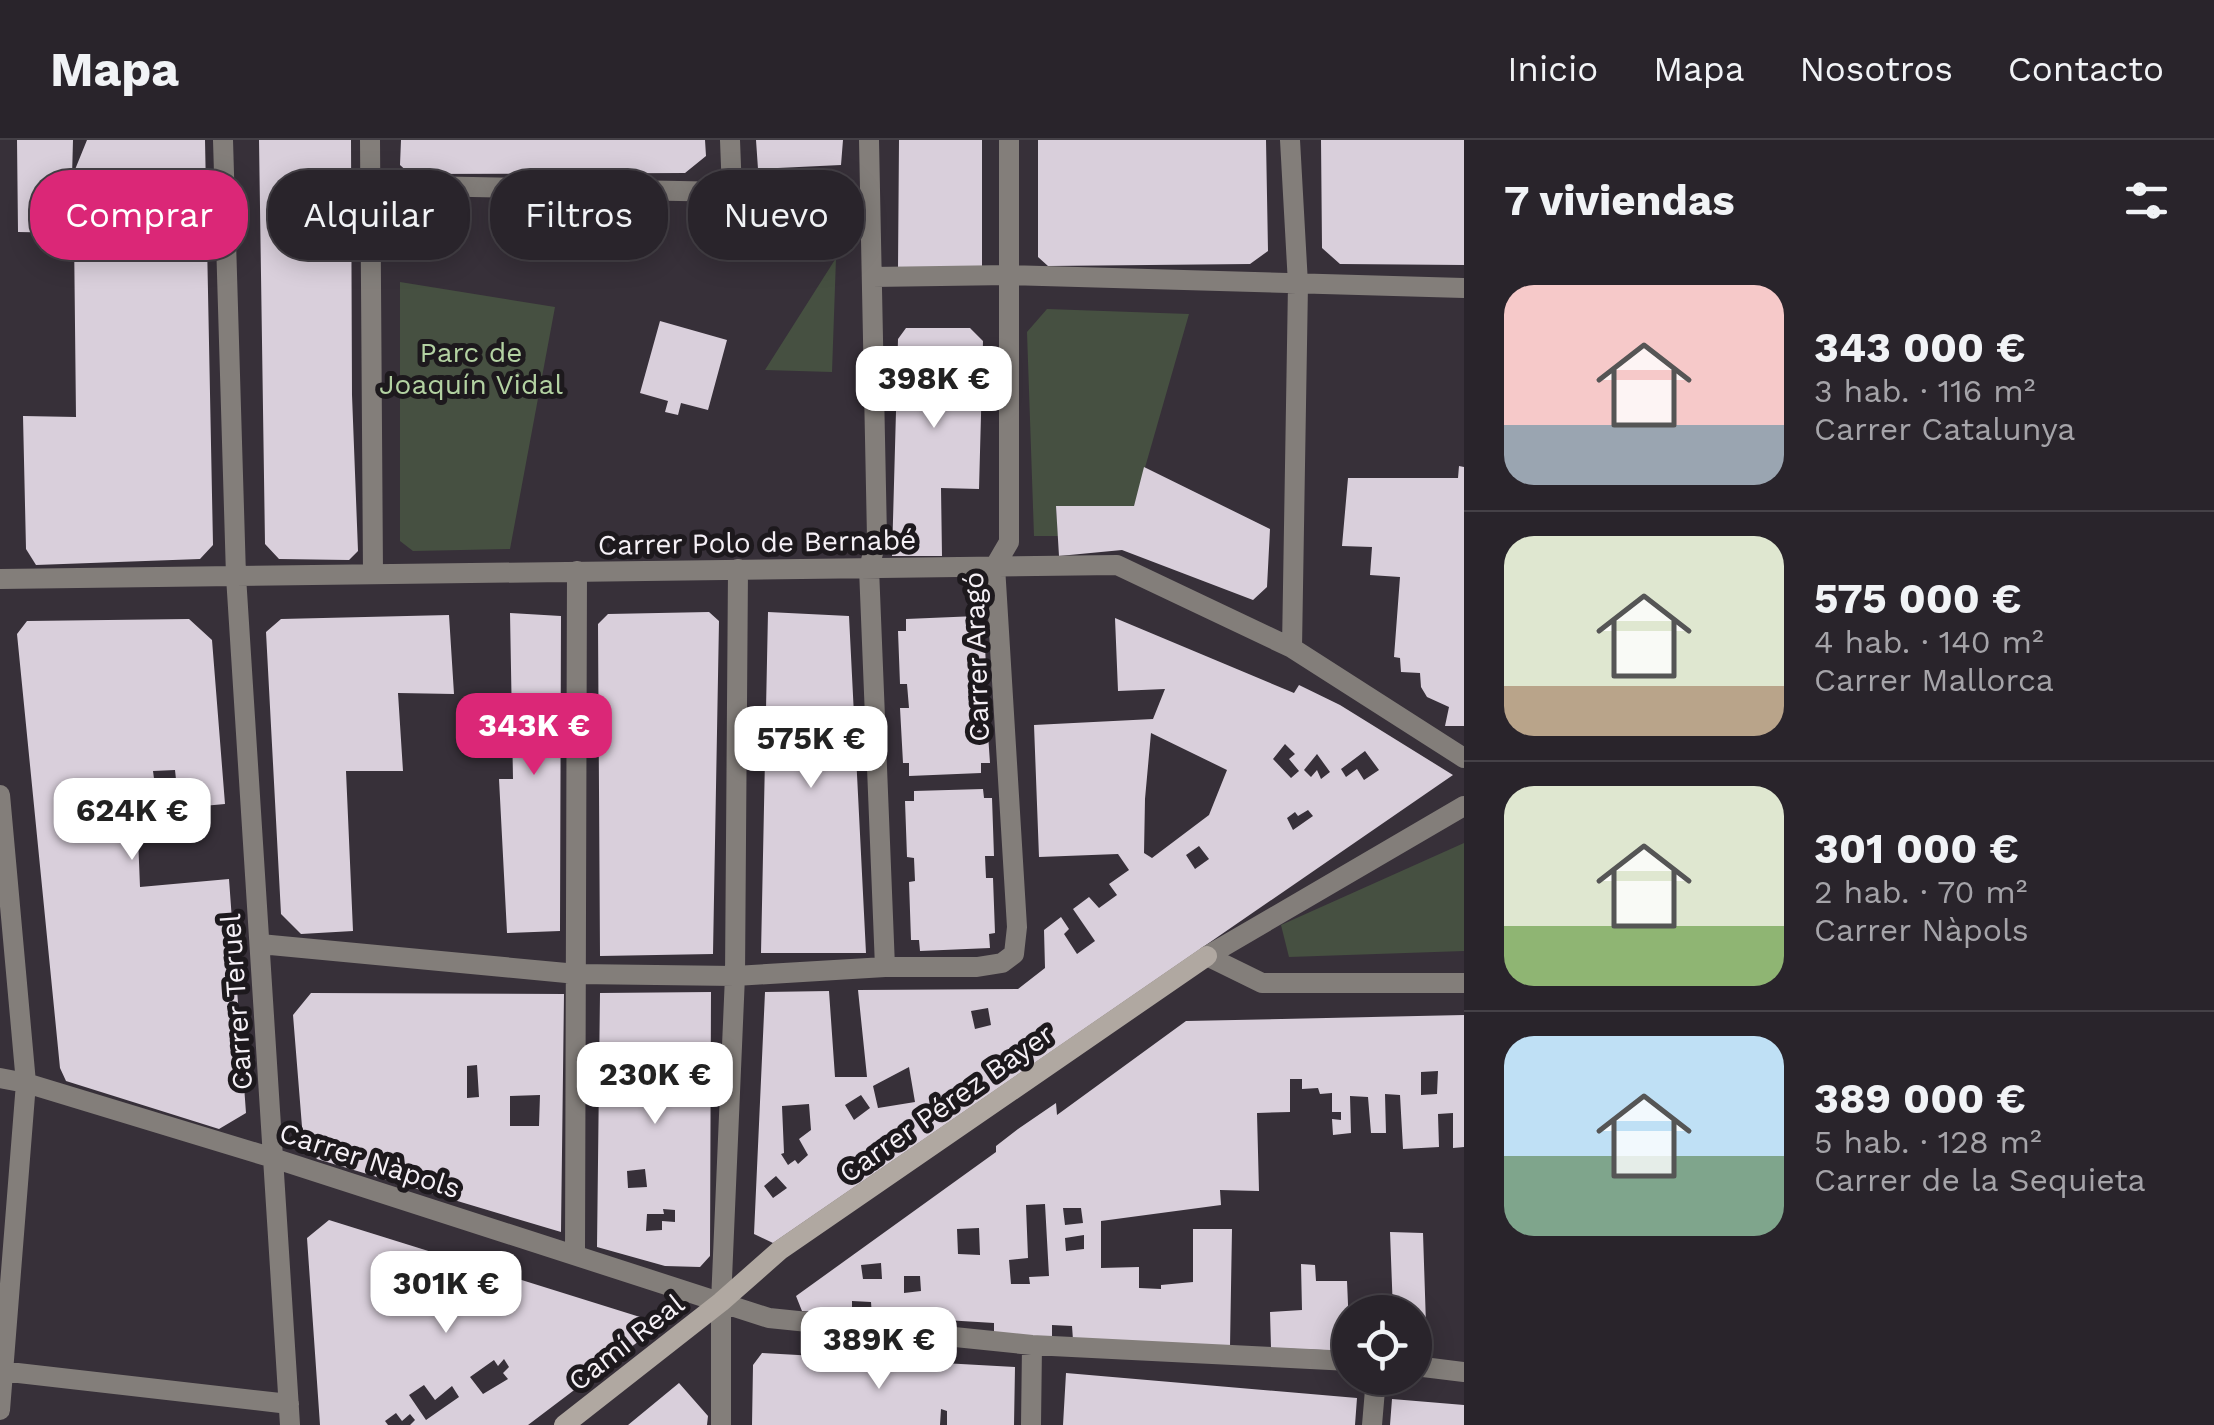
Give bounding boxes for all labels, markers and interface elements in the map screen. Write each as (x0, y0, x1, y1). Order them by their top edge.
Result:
text: Mapa (50, 41, 179, 98)
text: Inicio (1507, 48, 1598, 90)
text: Mapa (1653, 48, 1744, 90)
text: Nosotros (1799, 48, 1953, 90)
text: Contacto (2008, 48, 2164, 90)
chip: Comprar (30, 170, 248, 260)
chip: Alquilar (268, 170, 470, 260)
chip: Filtros (490, 170, 668, 260)
chip: Nuevo (688, 170, 864, 260)
icon: filters (2119, 173, 2174, 228)
text: 7 viviendas (1504, 176, 1735, 225)
text: 343 000 € (1814, 323, 2026, 372)
icon: home (1584, 325, 1704, 445)
park label: Parc de Joaquín Vidal (379, 336, 563, 401)
pin: 398K € (853, 346, 1015, 431)
text: 398K € (878, 359, 990, 397)
text: 3 hab. · 116 m² (1814, 372, 2035, 410)
text: Carrer Catalunya (1814, 410, 2075, 448)
street label: Carrer Polo de Bernabé (597, 523, 917, 562)
street label: Carrer Aragó (957, 572, 996, 742)
text: 575 000 € (1814, 574, 2021, 623)
icon: home (1584, 576, 1704, 696)
text: 4 hab. · 140 m² (1814, 623, 2044, 661)
text: Carrer Mallorca (1814, 661, 2054, 699)
pin: 343K € (453, 693, 615, 778)
text: 343K € (478, 706, 590, 744)
pin: 575K € (730, 706, 892, 791)
text: 575K € (756, 719, 866, 757)
pin: 624K € (51, 778, 213, 863)
text: 624K € (76, 791, 188, 829)
text: 301 000 € (1814, 824, 2019, 873)
icon: home (1584, 826, 1704, 946)
text: 2 hab. · 70 m² (1814, 873, 2028, 911)
text: Carrer Nàpols (1814, 911, 2029, 949)
street label: Carrer Teruel (214, 912, 259, 1091)
street label: Carrer Pérez Bayer (833, 1017, 1060, 1190)
pin: 230K € (574, 1042, 736, 1127)
text: 230K € (599, 1055, 711, 1093)
text: 389 000 € (1814, 1074, 2026, 1123)
icon: home (1584, 1076, 1704, 1196)
street label: Carrer Nàpols (275, 1116, 464, 1205)
text: 5 hab. · 128 m² (1814, 1123, 2042, 1161)
text: Carrer de la Sequieta (1814, 1161, 2146, 1199)
pin: 301K € (365, 1251, 527, 1336)
text: 301K € (392, 1264, 500, 1302)
street label: Camí Real (562, 1287, 691, 1398)
map controls (1332, 1295, 1432, 1395)
button: locate (1332, 1295, 1432, 1395)
pin: 389K € (798, 1307, 960, 1392)
text: 389K € (823, 1320, 935, 1358)

